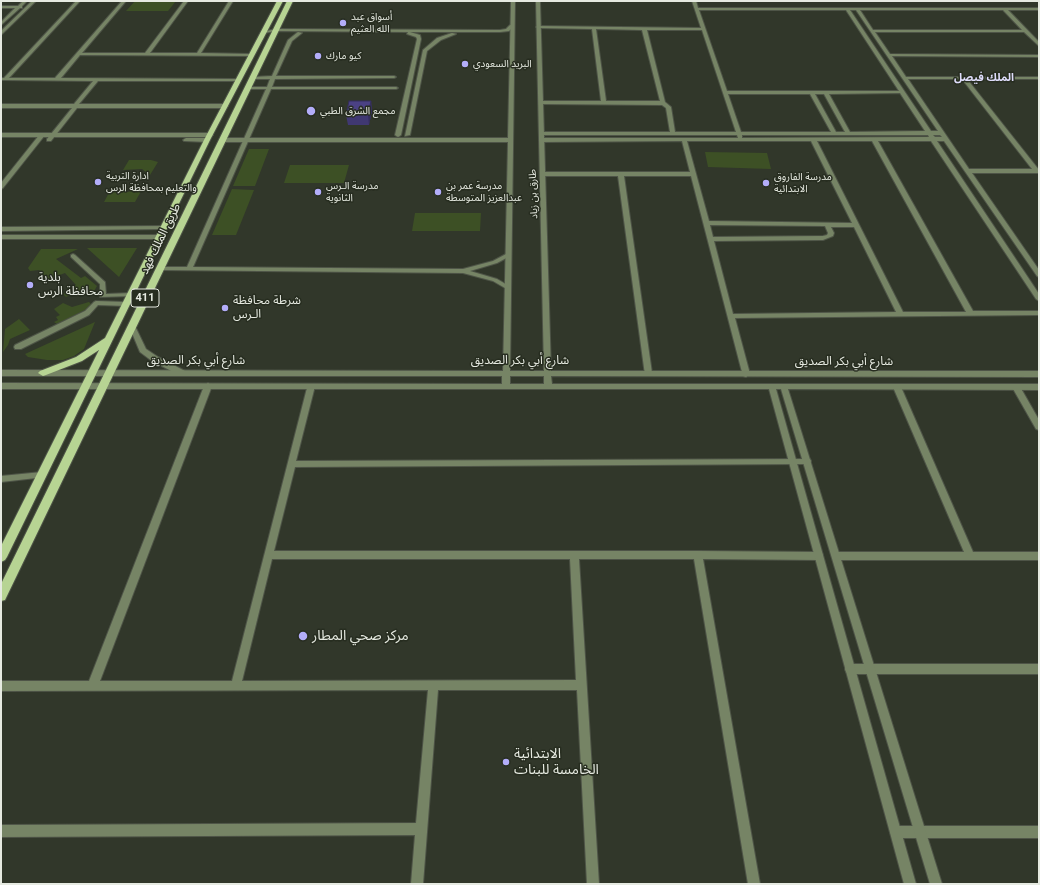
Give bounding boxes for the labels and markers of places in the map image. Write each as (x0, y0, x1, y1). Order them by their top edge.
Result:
place label: أسواق عبد الله العثيم (351, 11, 392, 34)
marker: أسواق عبد الله العثيم (338, 18, 348, 28)
place label: كيو مارك (326, 50, 361, 62)
marker: كيو مارك (313, 51, 323, 61)
place label: البريد السعودي (473, 58, 532, 70)
marker: البريد السعودي (460, 59, 470, 69)
marker: مجمع الشرق الطبي (305, 105, 317, 117)
place label: مجمع الشرق الطبي (320, 105, 395, 117)
place label: ادارة التربية والتعليم بمحافظة الرس (106, 170, 197, 194)
place label: مدرسة الفاروق الابتدائية (774, 171, 832, 194)
marker: ادارة التربية والتعليم بمحافظة الرس (93, 177, 103, 187)
marker: مدرسة الفاروق الابتدائية (761, 178, 771, 188)
place label: مدرسة الـرس الثانوية (326, 180, 379, 204)
place label: مدرسة عمر بن عبدالعزيز المتوسطة (446, 180, 522, 204)
marker: مدرسة الـرس الثانوية (313, 187, 323, 197)
marker: مدرسة عمر بن عبدالعزيز المتوسطة (433, 187, 443, 197)
place label: بلدية محافظة الرس (38, 271, 103, 299)
marker: بلدية محافظة الرس (25, 280, 35, 290)
place label: شرطة محافظة الـرس (233, 294, 301, 322)
marker: شرطة محافظة الـرس (220, 303, 230, 313)
place label: مركز صحي المطار (312, 628, 409, 644)
marker: مركز صحي المطار (297, 630, 309, 642)
place label: الابتدائية الخامسة للبنات (514, 746, 599, 778)
marker: الابتدائية الخامسة للبنات (501, 757, 511, 767)

